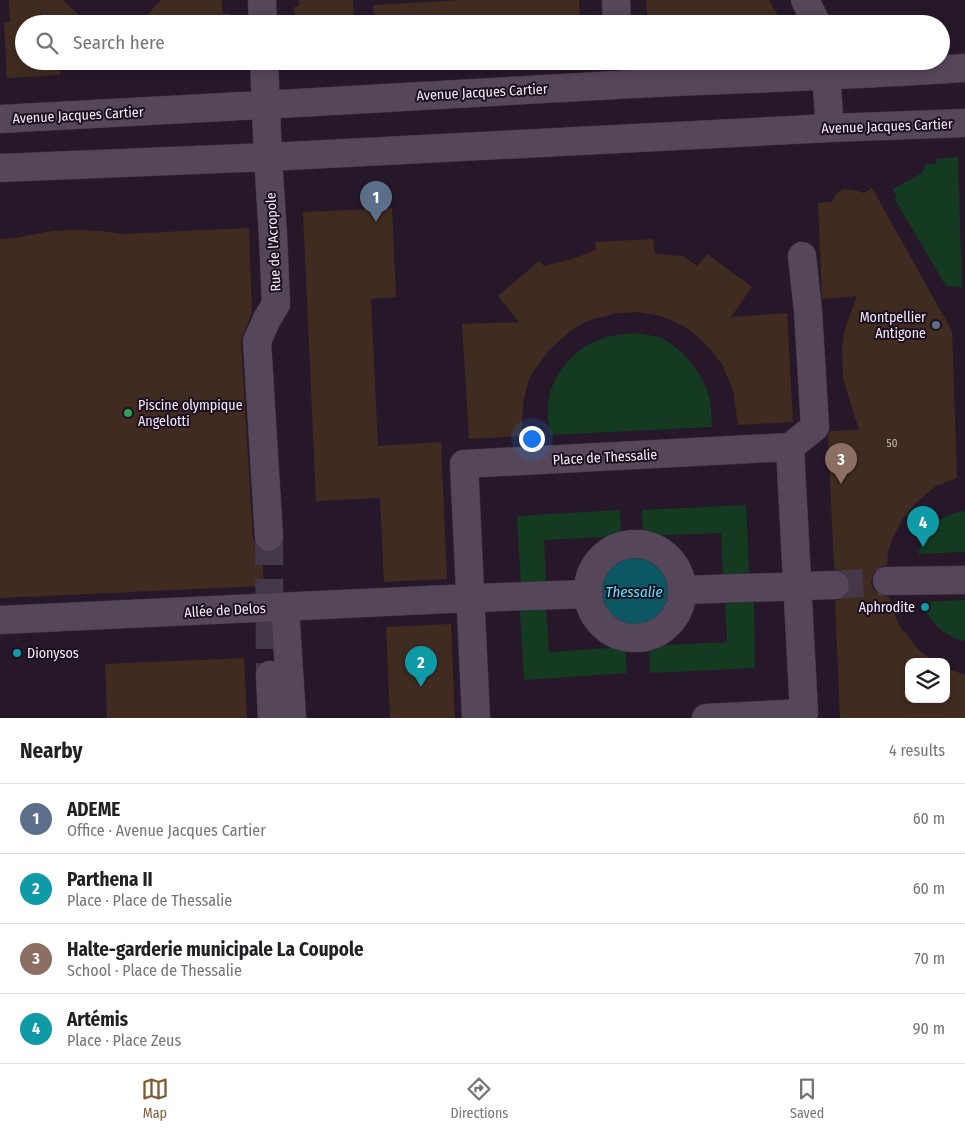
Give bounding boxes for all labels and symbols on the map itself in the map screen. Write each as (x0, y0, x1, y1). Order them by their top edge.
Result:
street label: Avenue Jacques Cartier (416, 81, 548, 104)
street label: Avenue Jacques Cartier (12, 104, 144, 127)
street label: Avenue Jacques Cartier (821, 116, 953, 137)
pin: 1 (360, 181, 392, 222)
street label: Rue de l'Acropole (262, 192, 285, 292)
place label: Montpellier Antigone (860, 309, 926, 342)
marker: Montpellier Antigone (930, 319, 942, 331)
place label: Piscine olympique Angelotti (138, 397, 243, 430)
marker: Piscine olympique Angelotti (122, 407, 134, 419)
your location (519, 426, 545, 452)
house number: 50 (887, 437, 898, 450)
pin: 3 (825, 443, 857, 484)
street label: Place de Thessalie (552, 446, 658, 469)
pin: 4 (907, 506, 939, 547)
water label: Thessalie (605, 583, 663, 601)
place label: Aphrodite (859, 599, 915, 616)
street label: Allée de Delos (184, 600, 266, 621)
marker: Aphrodite (919, 601, 931, 613)
place label: Dionysos (27, 645, 79, 662)
pin: 2 (405, 646, 437, 687)
marker: Dionysos (11, 647, 23, 659)

